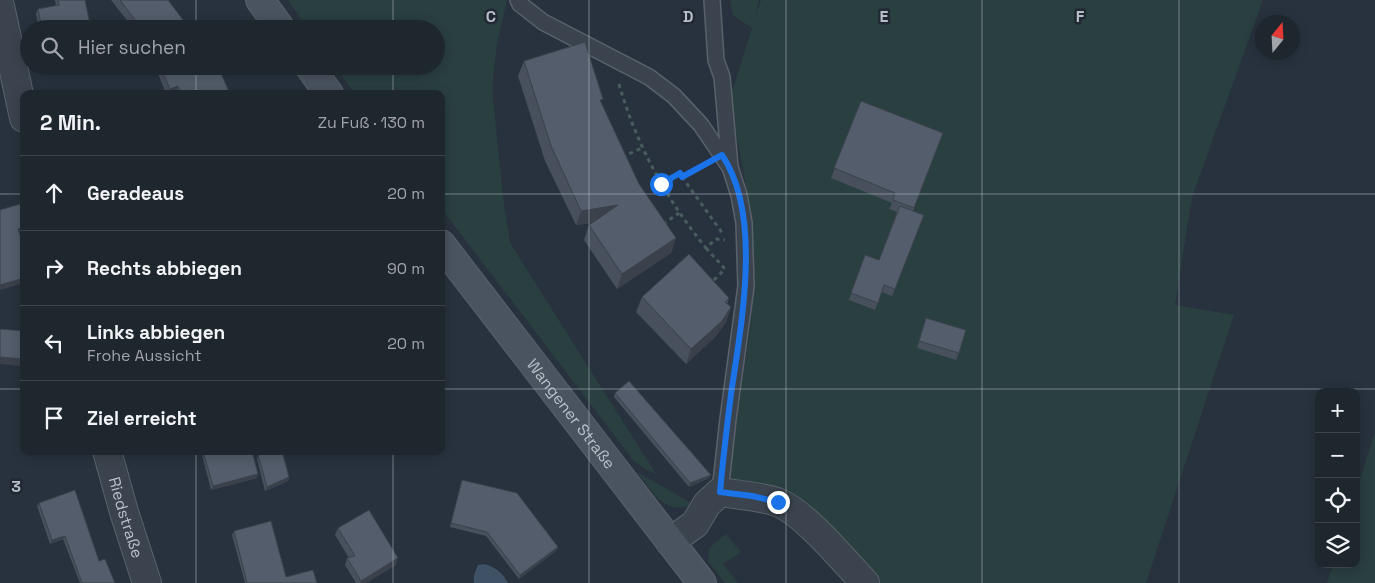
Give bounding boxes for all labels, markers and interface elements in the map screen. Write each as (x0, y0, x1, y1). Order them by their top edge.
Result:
text: C (486, 6, 496, 27)
text: D (683, 6, 693, 27)
text: E (880, 6, 889, 27)
text: F (1076, 6, 1085, 27)
north arrow (1255, 15, 1300, 60)
search box (20, 20, 445, 75)
icon: search (38, 34, 66, 62)
text: Hier suchen (78, 35, 186, 60)
text: 2 Min. (40, 109, 101, 136)
text: Zu Fuß · 130 m (318, 112, 425, 133)
route start (650, 173, 673, 196)
icon: ahead (40, 179, 68, 207)
text: Geradeaus (87, 181, 184, 206)
text: 20 m (387, 183, 425, 204)
icon: right (40, 254, 68, 282)
text: Rechts abbiegen (87, 256, 242, 281)
text: 90 m (387, 258, 425, 279)
text: Links abbiegen (87, 320, 225, 345)
icon: left (40, 329, 68, 357)
text: 20 m (387, 333, 425, 354)
text: Frohe Aussicht (87, 345, 202, 366)
street label: Wangener Straße (522, 354, 621, 473)
map controls (1315, 388, 1360, 568)
button: + (1315, 388, 1360, 433)
icon: arrive (40, 404, 68, 432)
text: Ziel erreicht (87, 406, 197, 431)
button: − (1315, 433, 1360, 478)
street label: Riedstraße (104, 474, 149, 561)
text: 3 (11, 476, 21, 497)
button: locate (1315, 478, 1360, 523)
route end (767, 491, 790, 514)
button: layers (1315, 523, 1360, 568)

